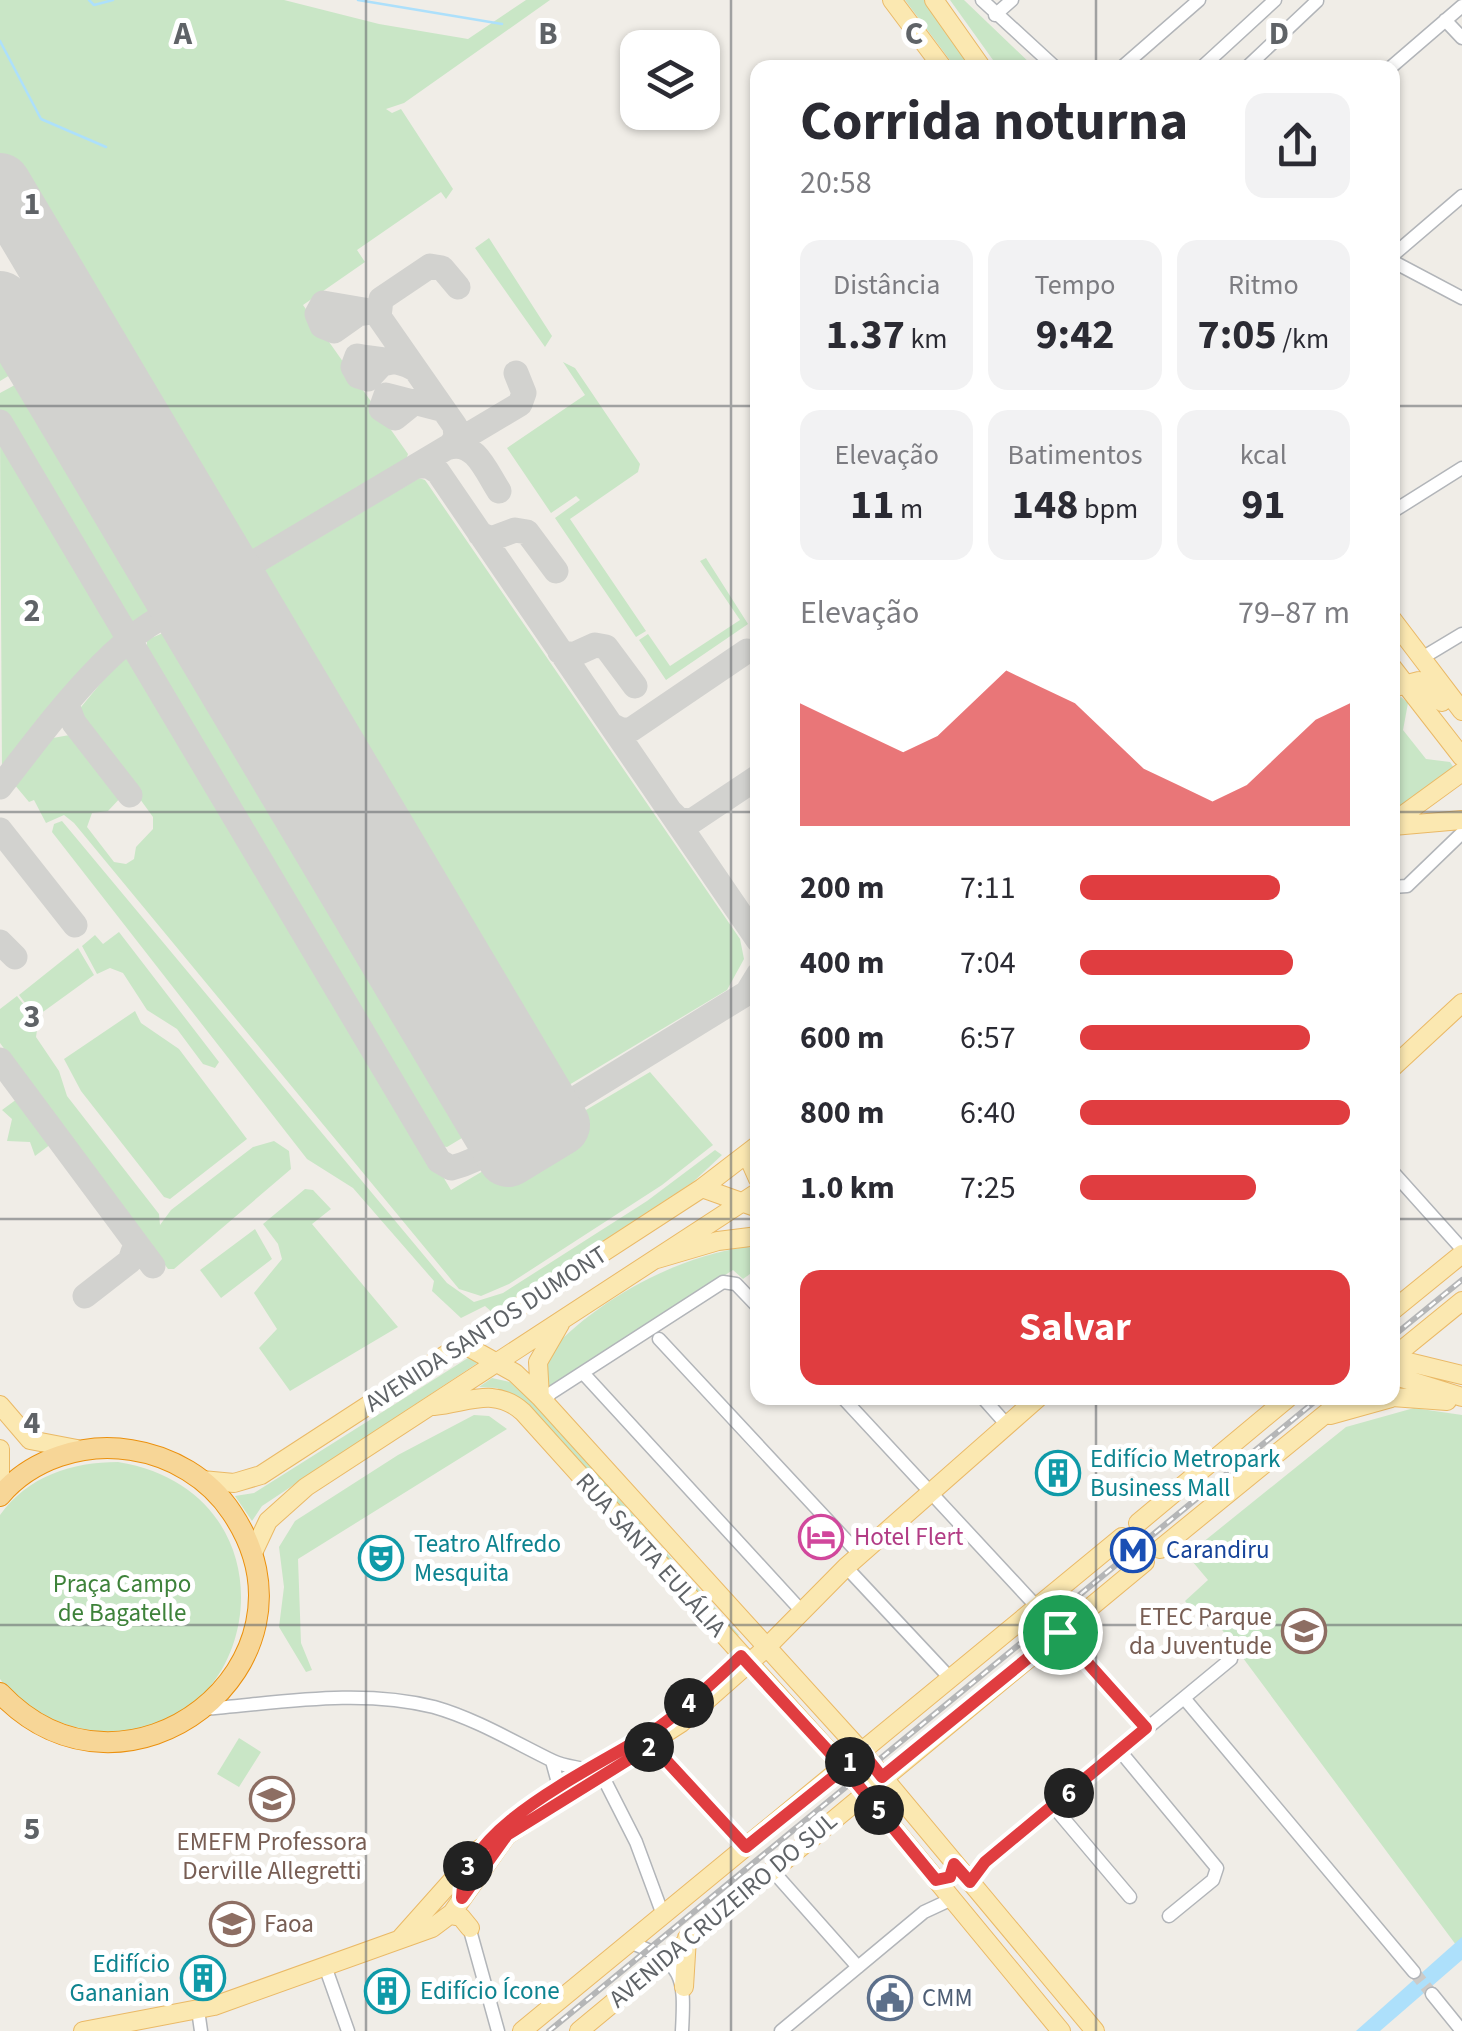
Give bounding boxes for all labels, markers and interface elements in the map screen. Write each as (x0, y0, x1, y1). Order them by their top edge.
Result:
text: A (173, 11, 193, 57)
text: B (538, 11, 558, 57)
text: C (905, 11, 923, 57)
text: D (1269, 11, 1289, 57)
map controls (620, 30, 720, 130)
button: layers (620, 30, 720, 130)
text: Corrida noturna (800, 83, 1188, 161)
button: share (1245, 93, 1350, 198)
text: 20:58 (800, 160, 872, 206)
text: 1 (24, 181, 40, 227)
text: Distância (833, 265, 940, 305)
text: Tempo (1035, 265, 1115, 305)
text: Ritmo (1228, 265, 1299, 305)
text: 1.37 (826, 305, 905, 365)
text: 9:42 (1035, 305, 1115, 365)
text: 7:05 (1198, 305, 1277, 365)
text: km (905, 319, 948, 359)
text: /km (1277, 319, 1329, 359)
text: Elevação (834, 435, 939, 475)
text: Batimentos (1008, 435, 1142, 475)
text: kcal (1240, 435, 1287, 475)
text: 11 (850, 475, 894, 535)
text: 148 (1012, 475, 1078, 535)
text: 91 (1241, 475, 1286, 535)
text: m (894, 489, 923, 529)
text: bpm (1078, 489, 1138, 529)
text: 2 (24, 588, 40, 634)
text: Elevação (800, 590, 919, 636)
text: 79–87 m (1238, 590, 1350, 636)
text: 200 m (800, 865, 885, 911)
text: 7:11 (960, 865, 1016, 911)
text: 400 m (800, 940, 885, 986)
text: 7:04 (960, 940, 1016, 986)
text: 3 (24, 994, 40, 1040)
text: 600 m (800, 1015, 885, 1061)
text: 6:57 (960, 1015, 1016, 1061)
text: 800 m (800, 1090, 885, 1136)
text: 6:40 (960, 1090, 1016, 1136)
text: 1.0 km (800, 1165, 895, 1211)
text: 7:25 (960, 1165, 1016, 1211)
street label: AVENIDA SANTOS DUMONT (358, 1237, 614, 1421)
button: Salvar (800, 1270, 1350, 1385)
text: 4 (24, 1400, 41, 1446)
place label: Edifício Metropark Business Mall (1090, 1441, 1281, 1506)
building icon: Edifício Metropark Business Mall (1035, 1450, 1081, 1496)
street label: RUA SANTA EULÁLIA (567, 1465, 735, 1645)
hotel icon: Hotel Flert (798, 1514, 844, 1560)
place label: Hotel Flert (854, 1519, 964, 1555)
place label: Teatro Alfredo Mesquita (414, 1526, 561, 1591)
metro station icon: Carandiru (1110, 1527, 1156, 1573)
place label: Carandiru (1166, 1532, 1270, 1568)
theatre icon: Teatro Alfredo Mesquita (358, 1535, 404, 1581)
park label: Praça Campo de Bagatelle (53, 1566, 191, 1631)
pin (1018, 1590, 1103, 1675)
place label: ETEC Parque da Juventude (1129, 1599, 1272, 1664)
icon: arrive (1033, 1605, 1088, 1660)
school or university icon: ETEC Parque da Juventude (1281, 1608, 1327, 1654)
pin: 4 (664, 1678, 714, 1728)
text: 4 (682, 1683, 696, 1723)
pin: 2 (624, 1722, 674, 1772)
text: 2 (642, 1727, 656, 1767)
pin: 1 (825, 1737, 875, 1787)
text: 1 (843, 1742, 857, 1782)
pin: 6 (1044, 1768, 1094, 1818)
text: 6 (1062, 1773, 1076, 1813)
school or university icon: EMEFM Professora Derville Allegretti (249, 1776, 295, 1822)
pin: 5 (854, 1785, 904, 1835)
text: 5 (872, 1790, 886, 1830)
street label: AVENIDA CRUZEIRO DO SUL (601, 1804, 845, 2016)
text: 5 (24, 1806, 40, 1852)
place label: EMEFM Professora Derville Allegretti (177, 1824, 367, 1889)
pin: 3 (443, 1841, 493, 1891)
text: 3 (461, 1846, 475, 1886)
school or university icon: Faoa (209, 1901, 255, 1947)
place label: Faoa (264, 1906, 314, 1942)
place label: Edifício Gananian (70, 1946, 170, 2011)
building icon: Edifício Gananian (180, 1955, 226, 2001)
building icon: Edifício Ícone (364, 1968, 410, 2014)
place label: Edifício Ícone (420, 1973, 560, 2009)
public building icon: CMM (867, 1975, 913, 2021)
place label: CMM (922, 1980, 973, 2016)

